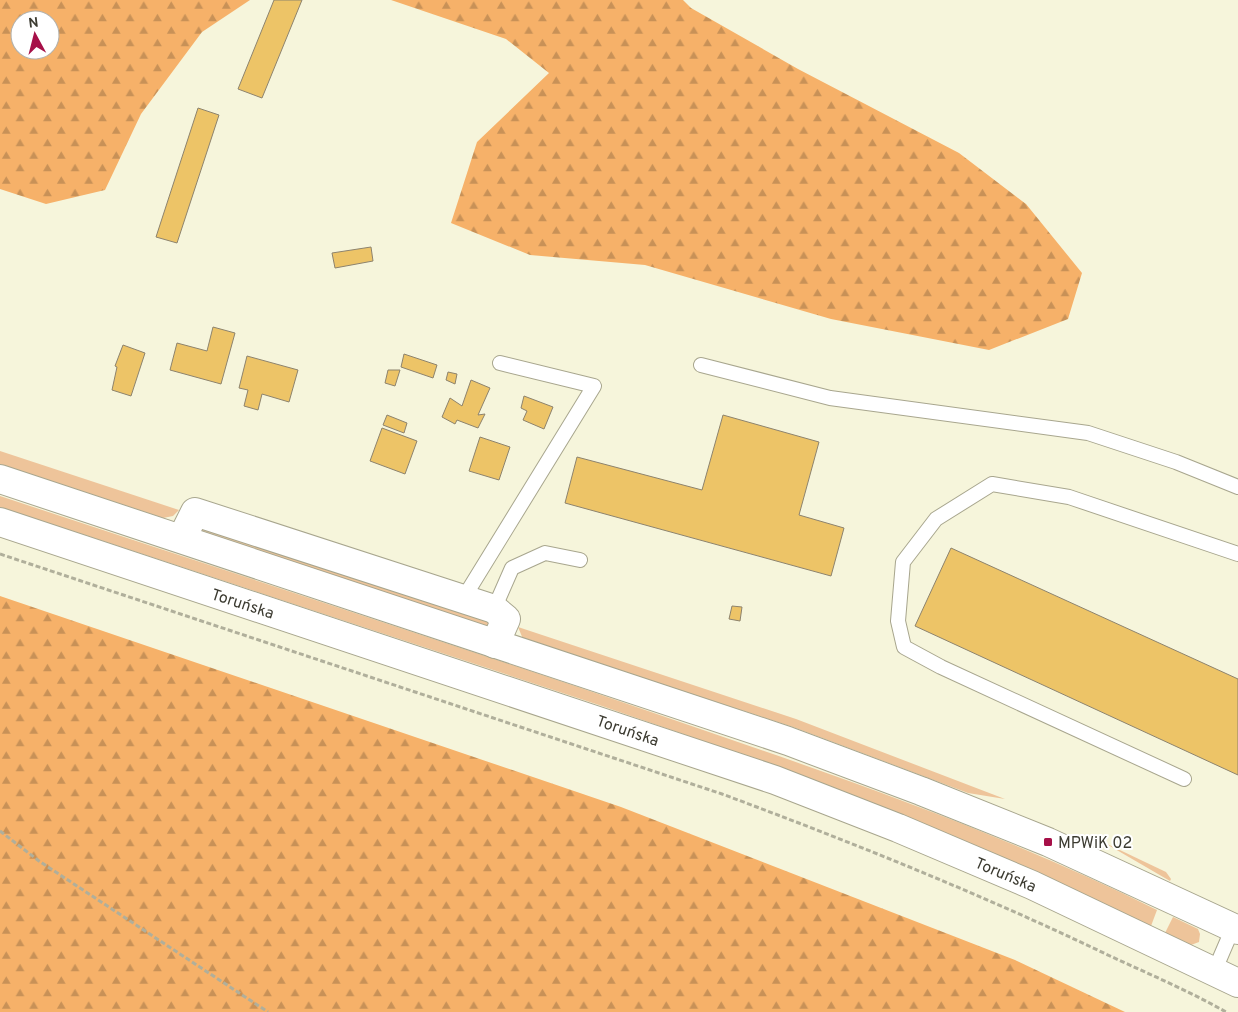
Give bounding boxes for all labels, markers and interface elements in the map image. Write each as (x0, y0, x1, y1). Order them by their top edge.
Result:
north arrow (10, 10, 60, 60)
text: N (28, 15, 40, 33)
street label: Toruńska (208, 585, 276, 624)
street label: Toruńska (593, 712, 661, 752)
place label: MPWiK 02 (1058, 834, 1132, 854)
marker: MPWiK 02 (1042, 836, 1054, 848)
street label: Toruńska (971, 854, 1039, 898)

